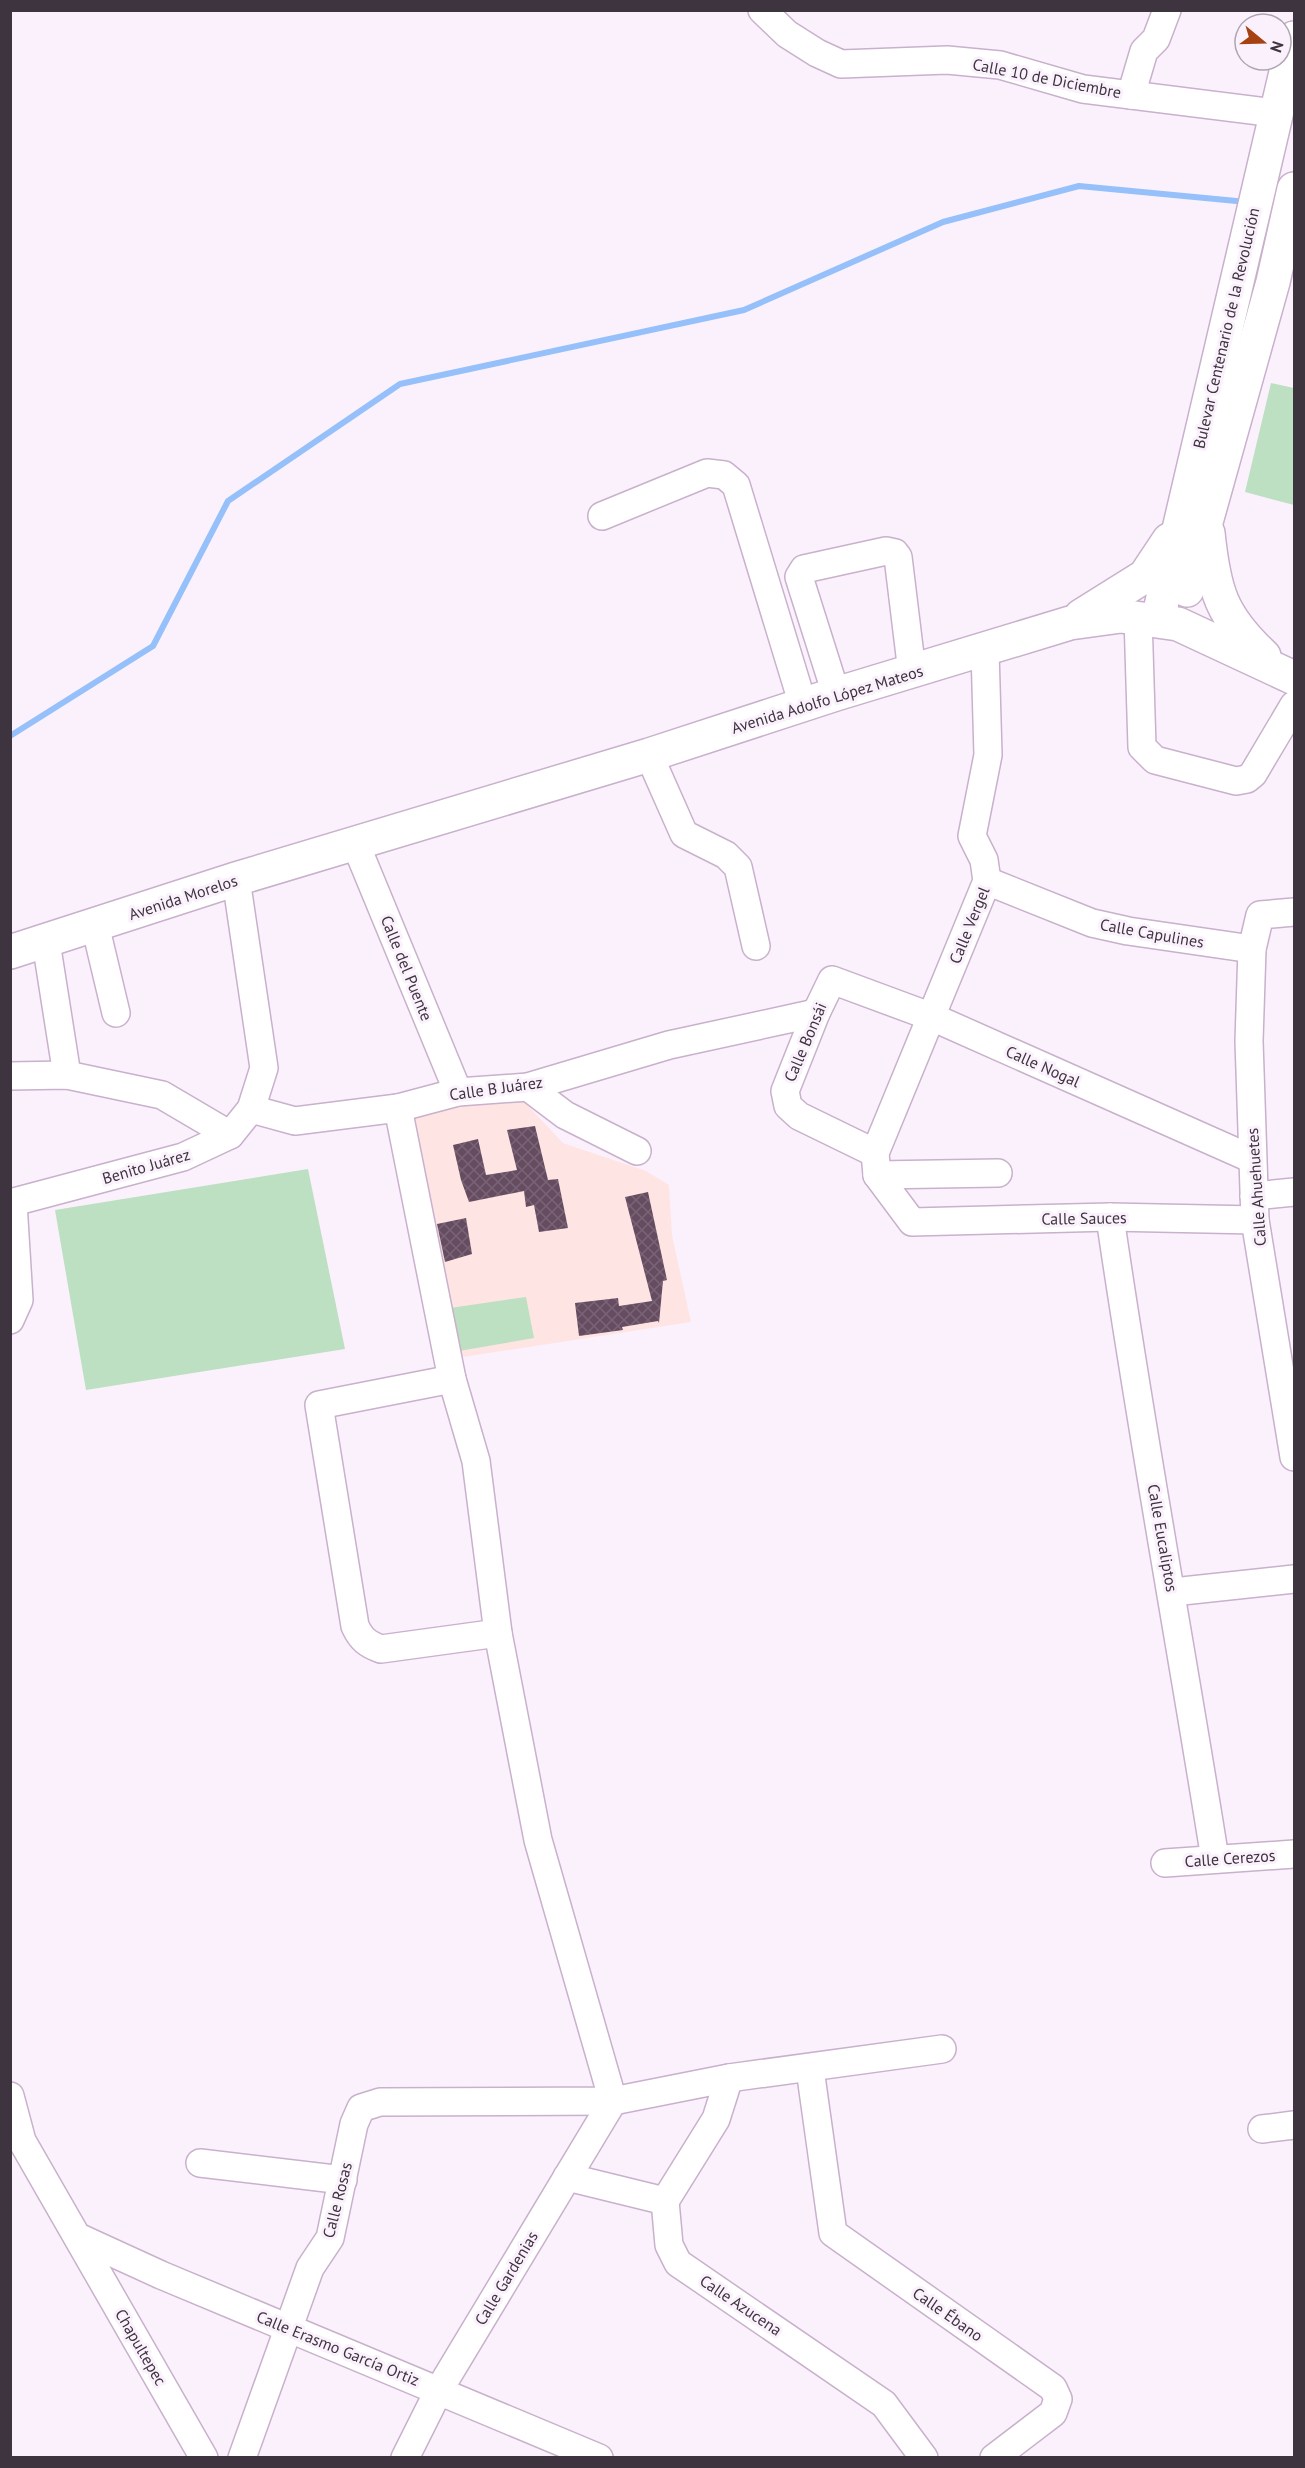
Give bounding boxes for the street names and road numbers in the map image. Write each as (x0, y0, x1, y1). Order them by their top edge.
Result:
street label: Calle 10 de Diciembre (971, 54, 1123, 102)
street label: Bulevar Centenario de la Revolución (1189, 206, 1263, 450)
street label: Avenida Adolfo López Mateos (729, 660, 925, 738)
street label: Avenida Morelos (126, 870, 240, 924)
street label: Calle Vergel (945, 883, 994, 966)
street label: Calle del Puente (377, 913, 437, 1023)
street label: Calle Capulines (1098, 914, 1206, 952)
street label: Calle Bonsái (779, 999, 831, 1085)
street label: Calle Nogal (1003, 1041, 1083, 1091)
street label: Calle B Juárez (448, 1072, 544, 1104)
street label: Calle Ahuehuetes (1242, 1127, 1270, 1247)
street label: Benito Juárez (100, 1144, 192, 1188)
street label: Calle Sauces (1041, 1207, 1127, 1229)
street label: Calle Eucaliptos (1144, 1483, 1182, 1594)
street label: Calle Cerezos (1184, 1845, 1276, 1871)
street label: Calle Rosas (318, 2160, 356, 2240)
street label: Calle Gardenias (470, 2227, 542, 2329)
street label: Calle Azucena (696, 2270, 786, 2340)
street label: Calle Ébano (909, 2283, 987, 2345)
street label: Chapultepec (111, 2305, 171, 2389)
street label: Calle Erasmo García Ortiz (254, 2306, 422, 2390)

